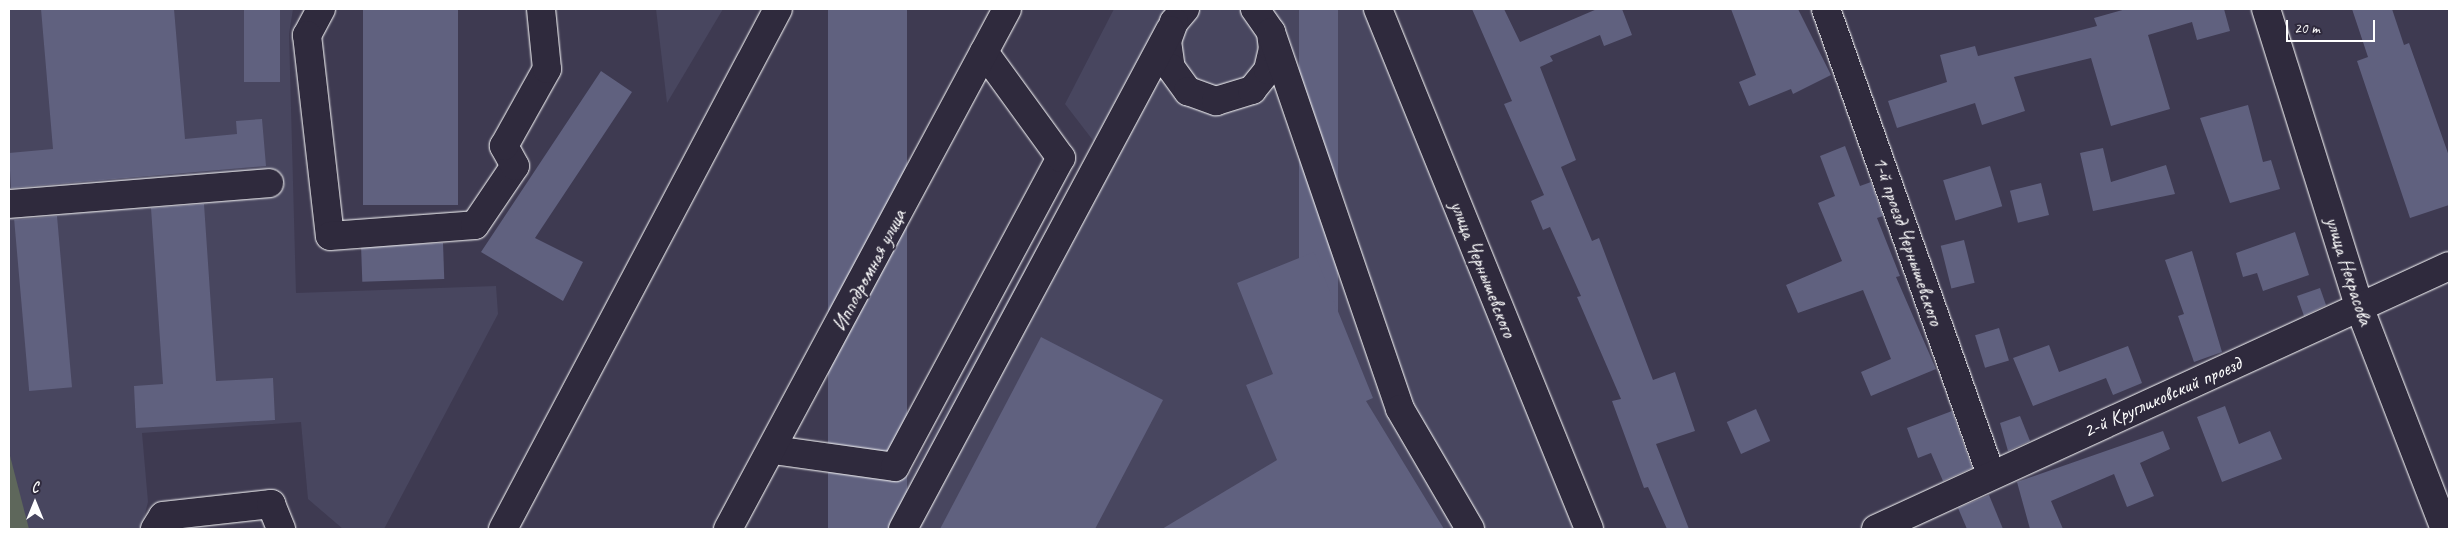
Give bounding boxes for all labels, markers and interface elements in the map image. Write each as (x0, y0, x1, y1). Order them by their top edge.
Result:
scale bar (2288, 10, 2377, 42)
text: 20 m (2294, 19, 2320, 38)
street label: 1-й проезд Чернышевского (1868, 153, 1948, 329)
street label: улица Чернышевского (1445, 197, 1521, 341)
street label: Ипподромная улица (827, 205, 911, 335)
street label: улица Некрасова (2320, 213, 2378, 329)
street label: 2-й Кругликовский проезд (2079, 351, 2245, 443)
north arrow (10, 478, 60, 528)
text: С (32, 479, 38, 496)

